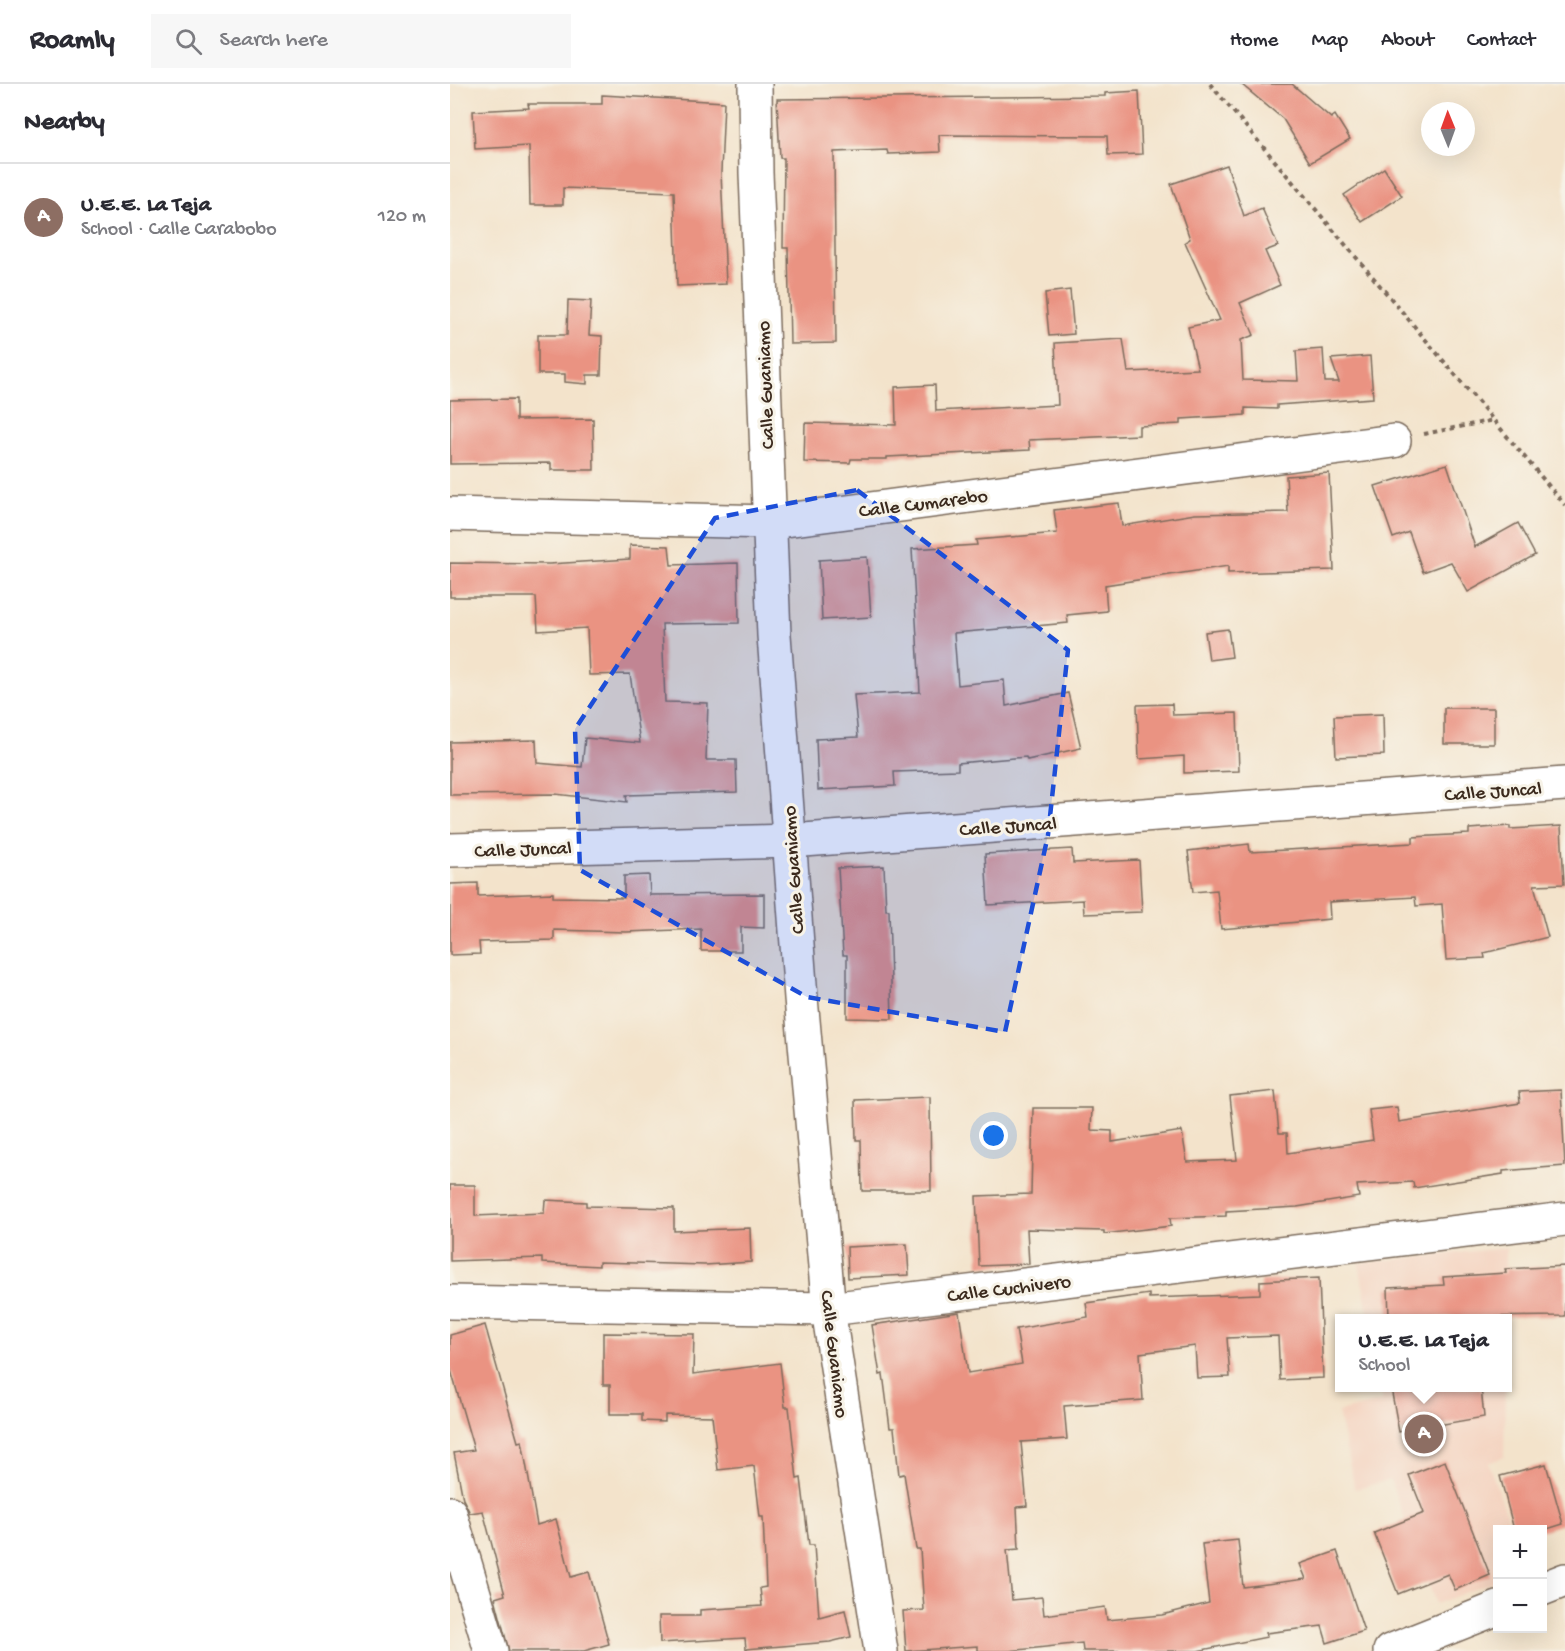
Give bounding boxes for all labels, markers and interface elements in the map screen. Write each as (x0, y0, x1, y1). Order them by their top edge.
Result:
search box (151, 14, 571, 68)
text: Roamly (30, 25, 115, 58)
icon: search (172, 25, 205, 58)
text: Search here (220, 28, 328, 54)
text: Home (1230, 29, 1278, 54)
text: Map (1311, 29, 1348, 54)
text: About (1381, 29, 1434, 54)
text: Contact (1467, 29, 1535, 54)
north arrow (1421, 102, 1475, 156)
text: Nearby (24, 108, 105, 139)
text: U.E.E. La Teja (81, 193, 211, 219)
text: A (38, 206, 49, 229)
text: 120 m (378, 206, 426, 229)
text: School · Calle Carabobo (81, 219, 277, 242)
street label: Calle Guaniamo (754, 320, 781, 449)
street label: Calle Cumarebo (858, 486, 989, 525)
street label: Calle Juncal (1444, 779, 1543, 808)
street label: Calle Guaniamo (780, 805, 811, 935)
street label: Calle Juncal (959, 814, 1058, 843)
street label: Calle Juncal (474, 838, 572, 865)
your location (979, 1121, 1008, 1150)
street label: Calle Cuchivero (946, 1271, 1073, 1309)
street label: Calle Guaniamo (813, 1289, 852, 1420)
popup (1335, 1314, 1512, 1392)
text: U.E.E. La Teja (1359, 1329, 1488, 1355)
text: School (1359, 1355, 1411, 1378)
pin: A (1404, 1412, 1444, 1456)
map controls (1493, 1525, 1547, 1633)
button: + (1493, 1525, 1547, 1579)
button: − (1493, 1579, 1547, 1633)

